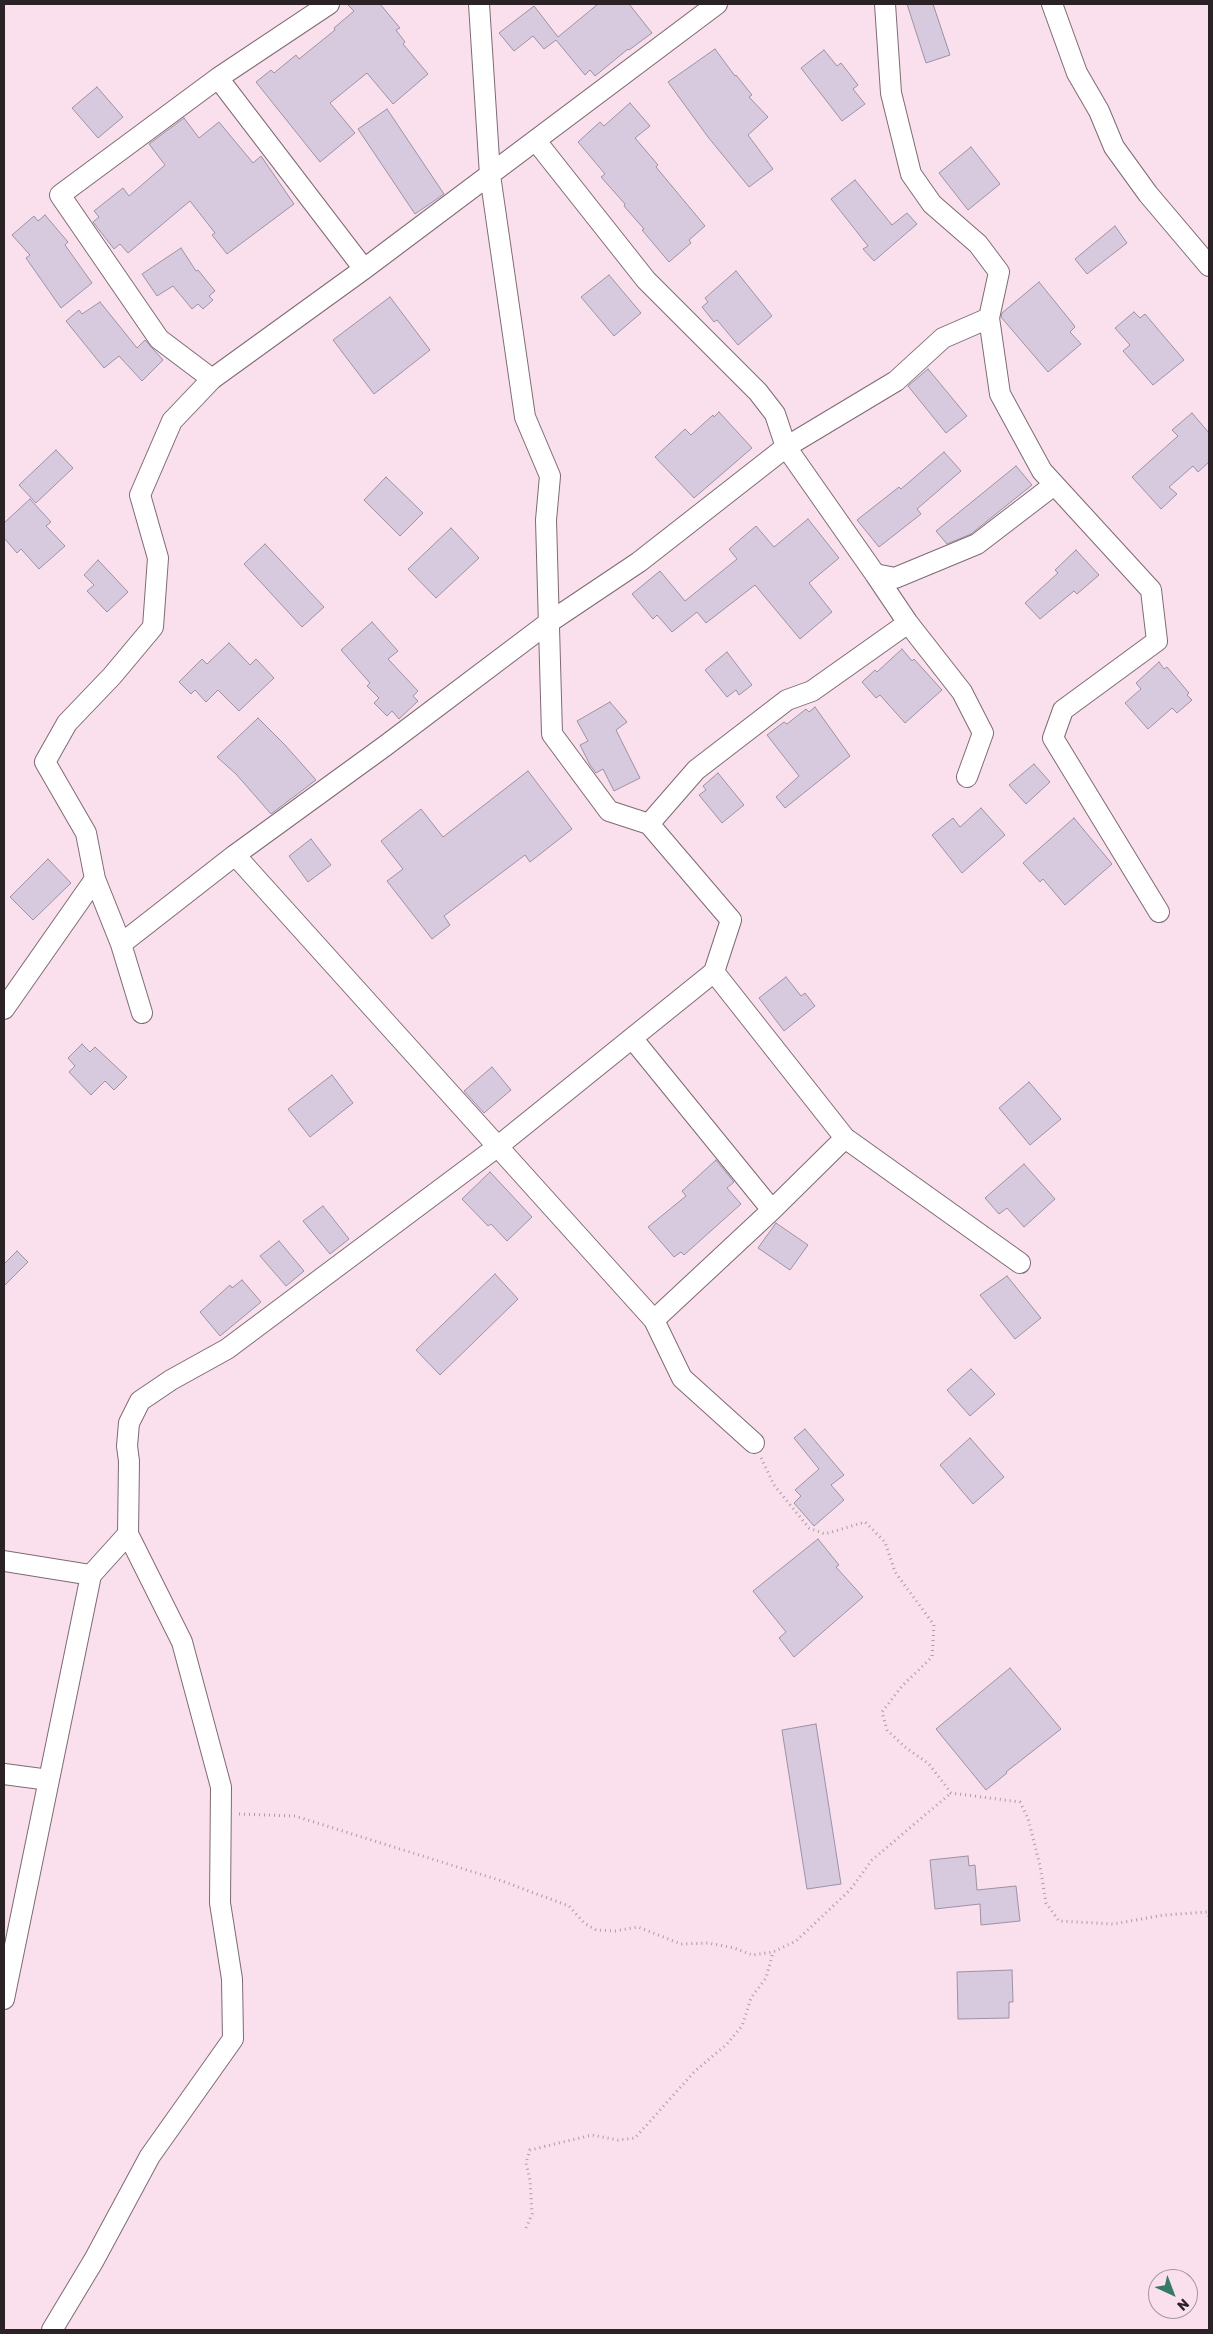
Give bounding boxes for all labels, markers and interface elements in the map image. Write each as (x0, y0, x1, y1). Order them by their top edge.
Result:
north arrow (1148, 2269, 1198, 2319)
text: N (1173, 2295, 1192, 2314)

